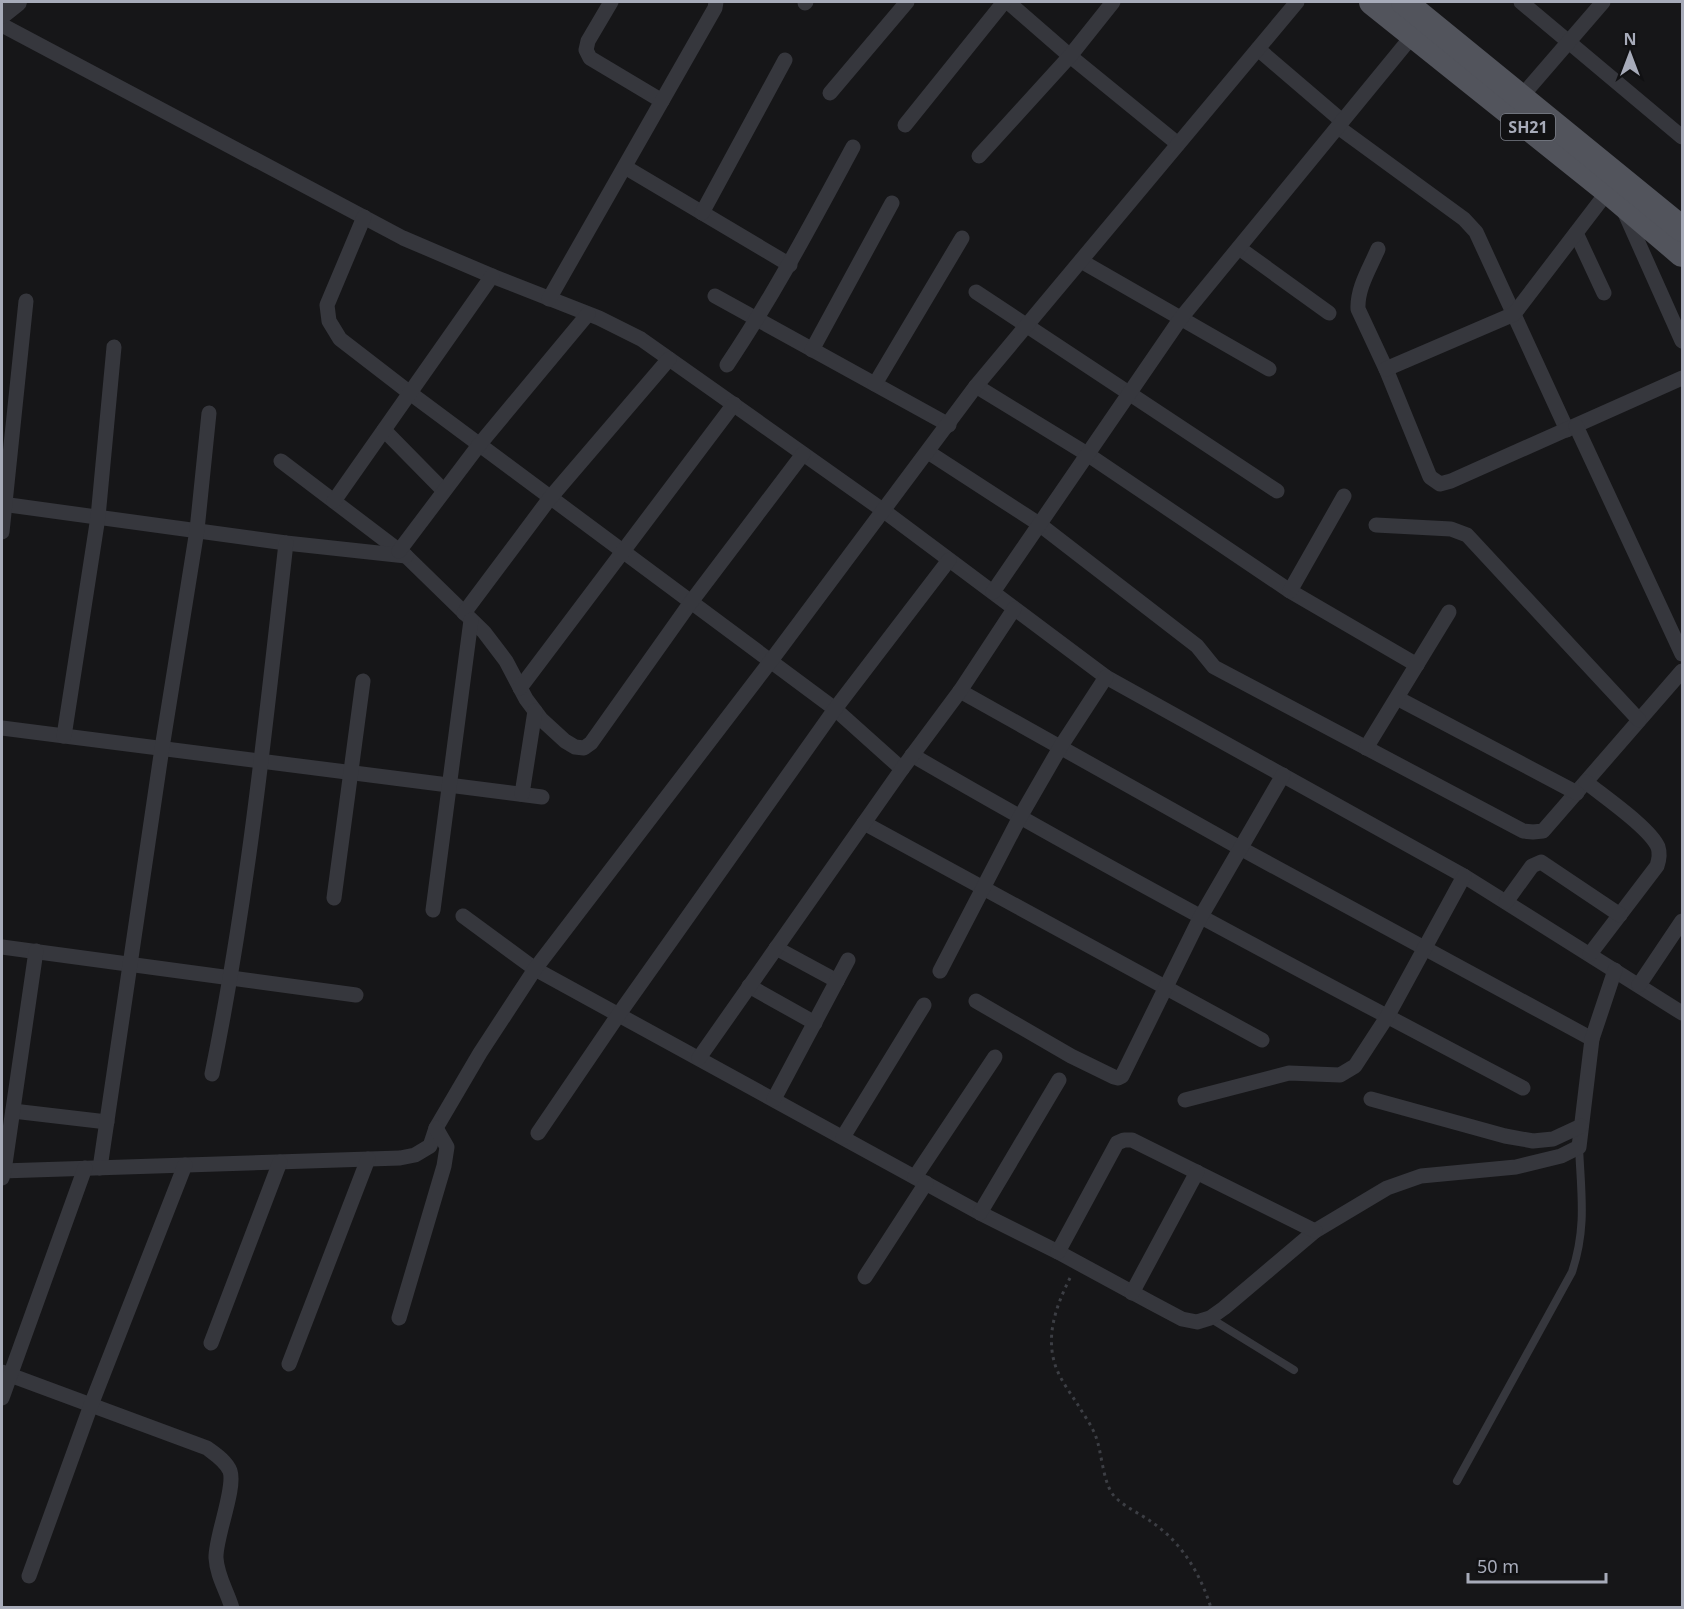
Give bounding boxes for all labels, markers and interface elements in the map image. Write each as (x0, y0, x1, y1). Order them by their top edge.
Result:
north arrow (1600, 24, 1660, 84)
text: N (1623, 28, 1637, 50)
road number: SH21 (1501, 114, 1555, 140)
scale bar (1468, 1546, 1606, 1584)
text: 50 m (1477, 1554, 1519, 1578)

